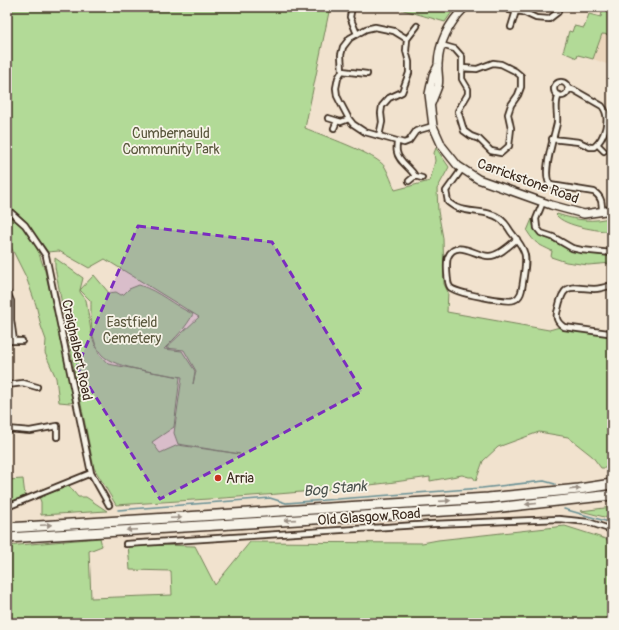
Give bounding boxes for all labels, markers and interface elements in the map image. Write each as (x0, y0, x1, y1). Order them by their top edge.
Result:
park label: Cumbernauld Community Park (122, 125, 220, 158)
street label: Carrickstone Road (475, 155, 581, 207)
street label: Craighalbert Road (58, 298, 96, 402)
park label: Eastfield Cemetery (103, 314, 161, 347)
place label: Arria (226, 470, 254, 487)
marker: Arria (213, 473, 223, 483)
water label: Bog Stank (303, 477, 369, 501)
one-way arrow (569, 486, 581, 493)
one-way arrow (439, 497, 451, 504)
one-way arrow (525, 501, 538, 507)
street label: Old Glasgow Road (317, 505, 421, 529)
one-way arrow (170, 514, 182, 521)
one-way arrow (284, 517, 296, 524)
one-way arrow (40, 522, 52, 529)
one-way arrow (126, 527, 138, 534)

